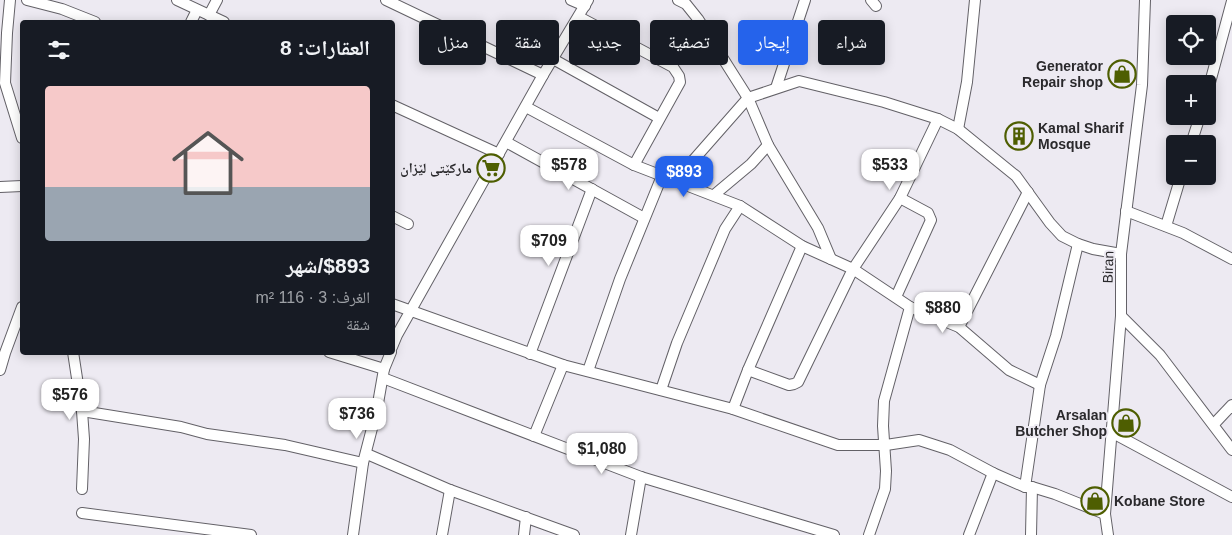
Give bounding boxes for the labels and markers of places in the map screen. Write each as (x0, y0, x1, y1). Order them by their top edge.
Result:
place label: Generator Repair shop (1022, 58, 1104, 90)
shop icon: Generator Repair shop (1107, 59, 1137, 89)
place label: Kamal Sharif Mosque (1038, 120, 1124, 152)
building icon: Kamal Sharif Mosque (1004, 121, 1034, 151)
pin: $578 (539, 148, 599, 191)
pin: $533 (860, 148, 920, 191)
supermarket icon: مارکێتی لێزان (476, 153, 506, 183)
pin: $893 (654, 156, 714, 198)
place label: مارکێتی لێزان (400, 160, 472, 177)
pin: $709 (519, 224, 579, 267)
pin: $880 (913, 292, 973, 334)
pin: $576 (40, 378, 100, 421)
pin: $736 (327, 398, 387, 440)
place label: Arsalan Butcher Shop (1015, 407, 1107, 439)
shop icon: Arsalan Butcher Shop (1111, 408, 1141, 438)
pin: $1,080 (561, 432, 643, 475)
shop icon: Kobane Store (1080, 486, 1110, 516)
place label: Kobane Store (1114, 493, 1205, 509)

